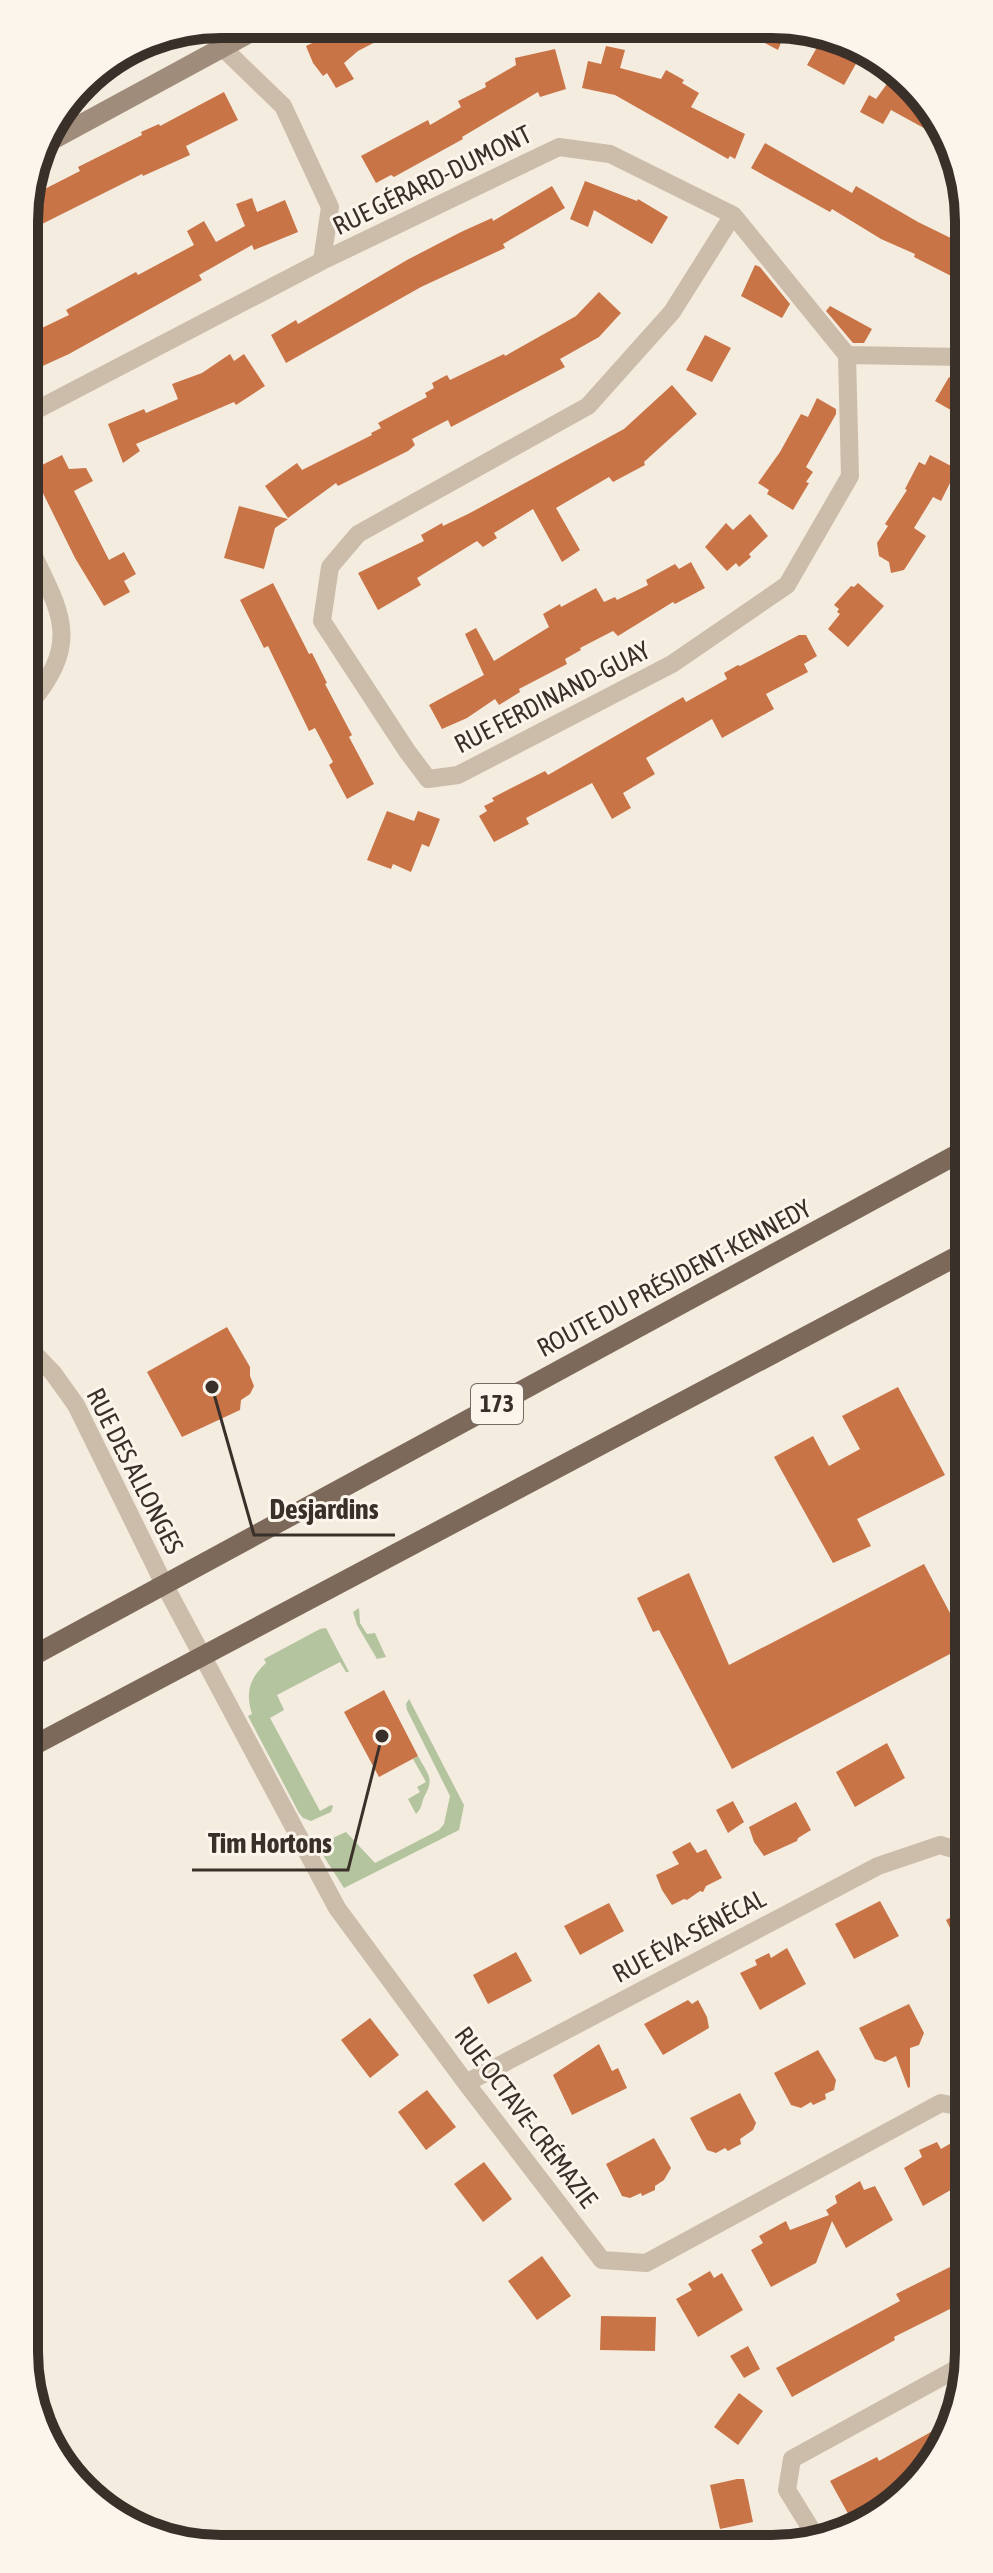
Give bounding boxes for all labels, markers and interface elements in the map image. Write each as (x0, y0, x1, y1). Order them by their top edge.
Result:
street label: RUE GÉRARD-DUMONT (328, 119, 537, 241)
street label: RUE FERDINAND-GUAY (449, 635, 655, 759)
street label: ROUTE DU PRÉSIDENT-KENNEDY (532, 1193, 816, 1363)
street label: RUE DES ALLONGES (80, 1383, 190, 1559)
road number: 173 (471, 1384, 523, 1424)
callout: Desjardins (254, 1483, 395, 1535)
text: Desjardins (269, 1493, 379, 1525)
callout: Tim Hortons (192, 1818, 348, 1870)
text: Tim Hortons (208, 1827, 332, 1859)
street label: RUE ÉVA-SÉNÉCAL (608, 1883, 770, 1989)
street label: RUE OCTAVE-CRÉMAZIE (448, 2021, 604, 2213)

